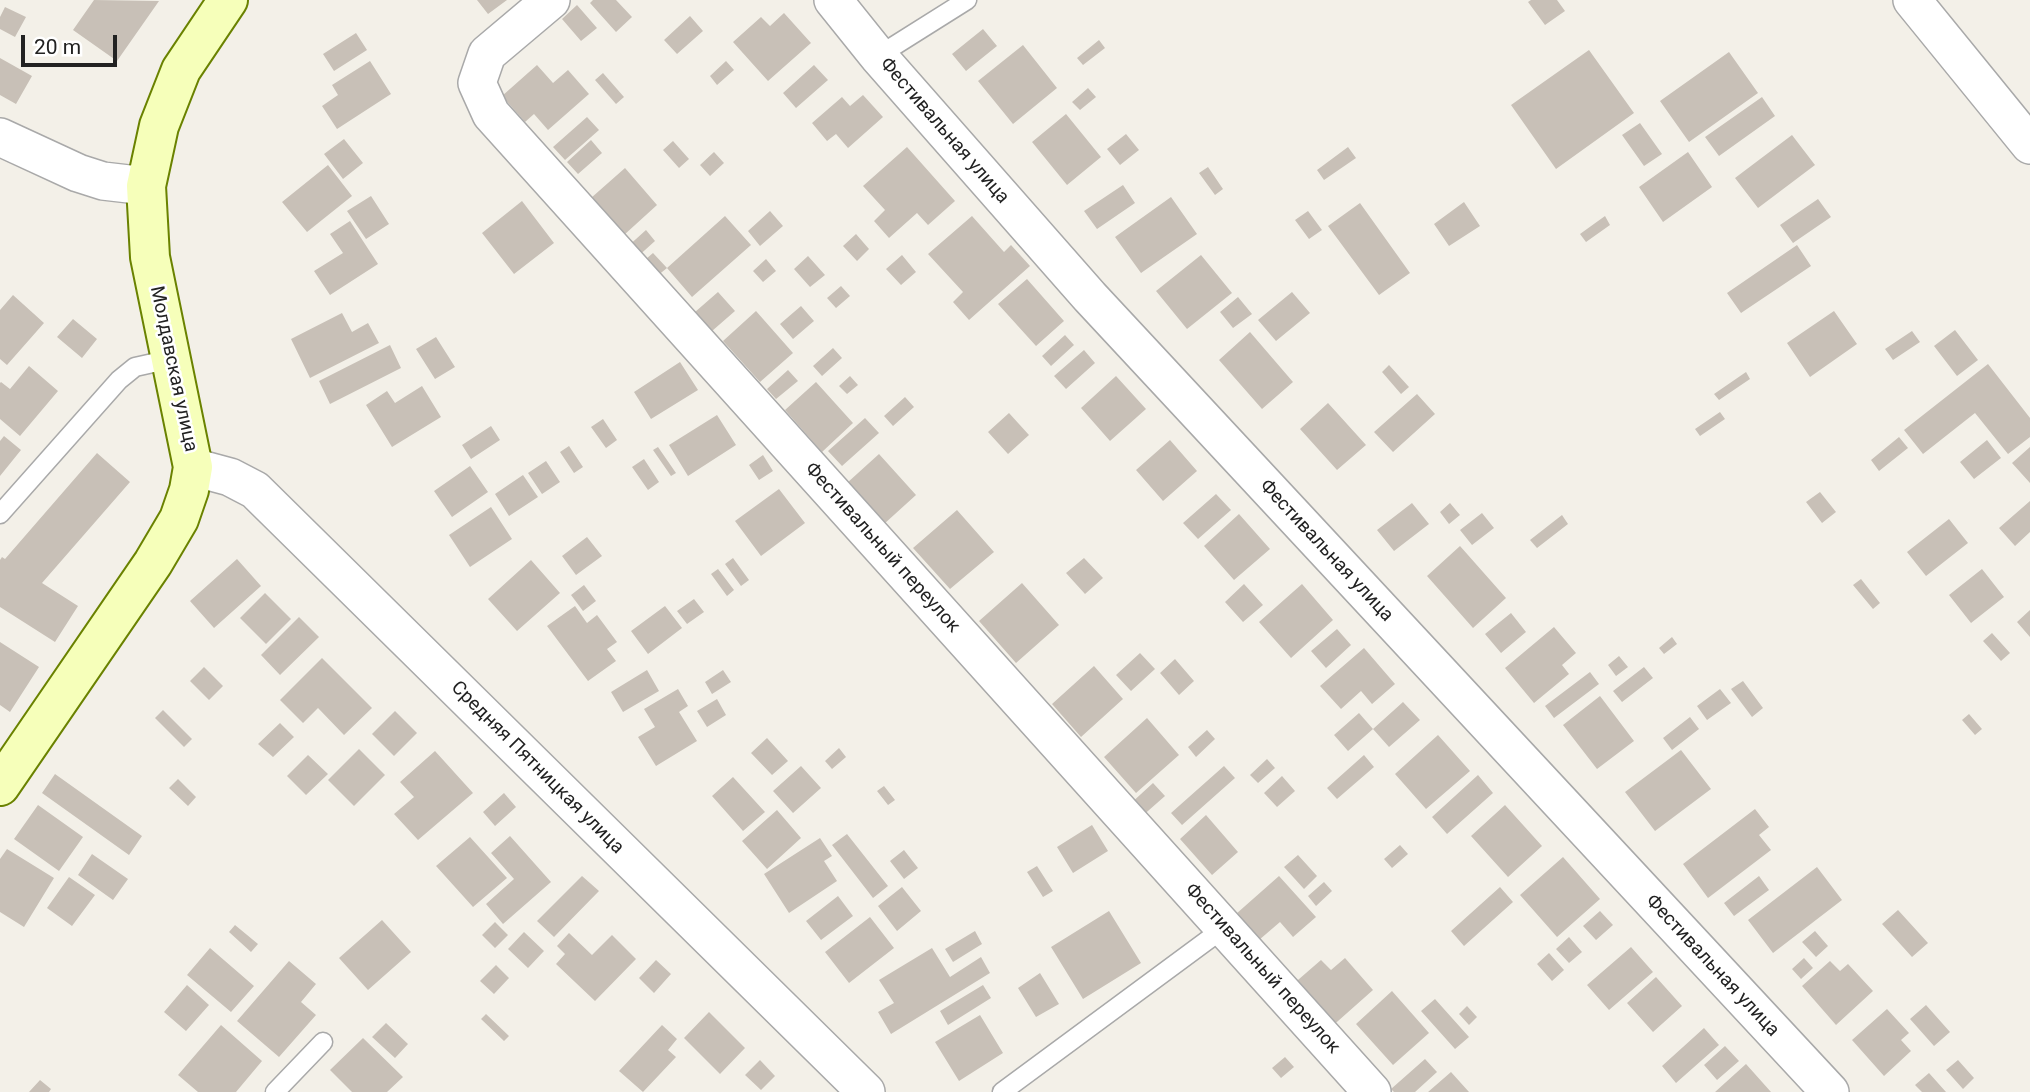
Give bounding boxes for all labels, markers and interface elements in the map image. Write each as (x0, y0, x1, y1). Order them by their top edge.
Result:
scale bar (24, 21, 121, 65)
text: 20 m (34, 35, 81, 59)
street label: Фестивальная улица (874, 53, 1014, 209)
street label: Молдавская улица (144, 284, 202, 454)
street label: Фестивальный переулок (800, 458, 964, 638)
street label: Фестивальная улица (1254, 475, 1398, 627)
street label: Средняя Пятницкая улица (446, 677, 628, 859)
street label: Фестивальный переулок (1180, 879, 1344, 1059)
street label: Фестивальная улица (1640, 890, 1784, 1042)

